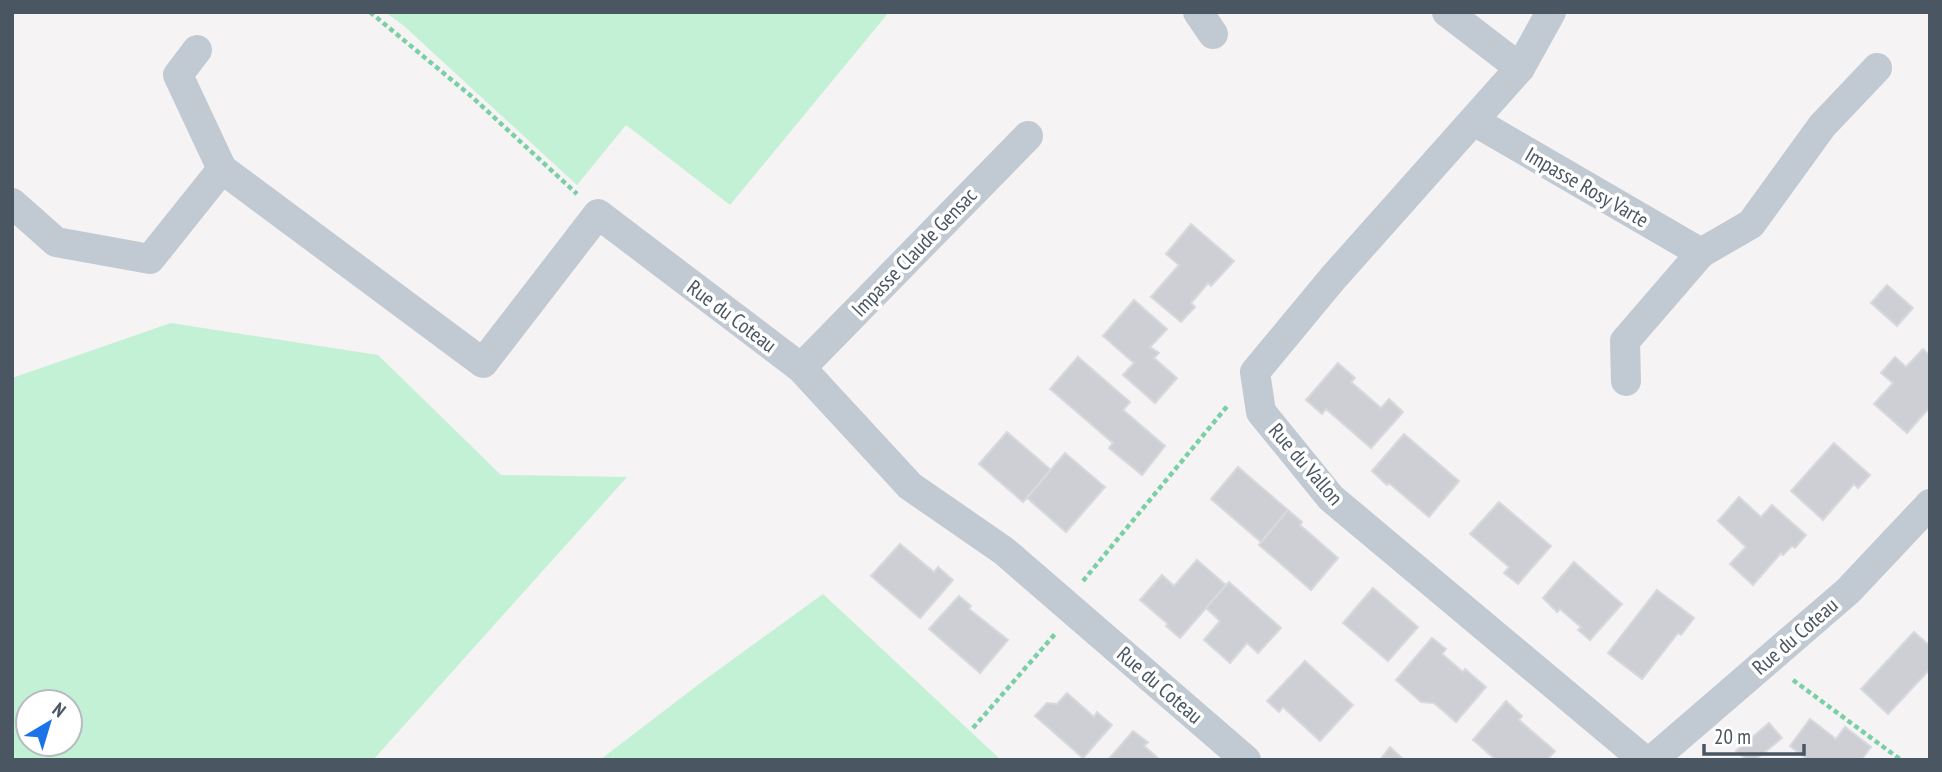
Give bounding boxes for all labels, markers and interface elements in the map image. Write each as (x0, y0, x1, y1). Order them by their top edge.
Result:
street label: Impasse Rosy Varte (1521, 141, 1653, 233)
street label: Impasse Claude Gensac (846, 182, 983, 322)
street label: Rue du Coteau (682, 274, 782, 358)
street label: Rue du Vallon (1263, 417, 1349, 511)
street label: Rue du Coteau (1747, 591, 1843, 681)
street label: Rue du Coteau (1112, 640, 1208, 730)
north arrow (14, 688, 84, 758)
text: N (48, 697, 71, 722)
scale bar (1704, 712, 1804, 756)
text: 20 m (1714, 723, 1751, 750)

